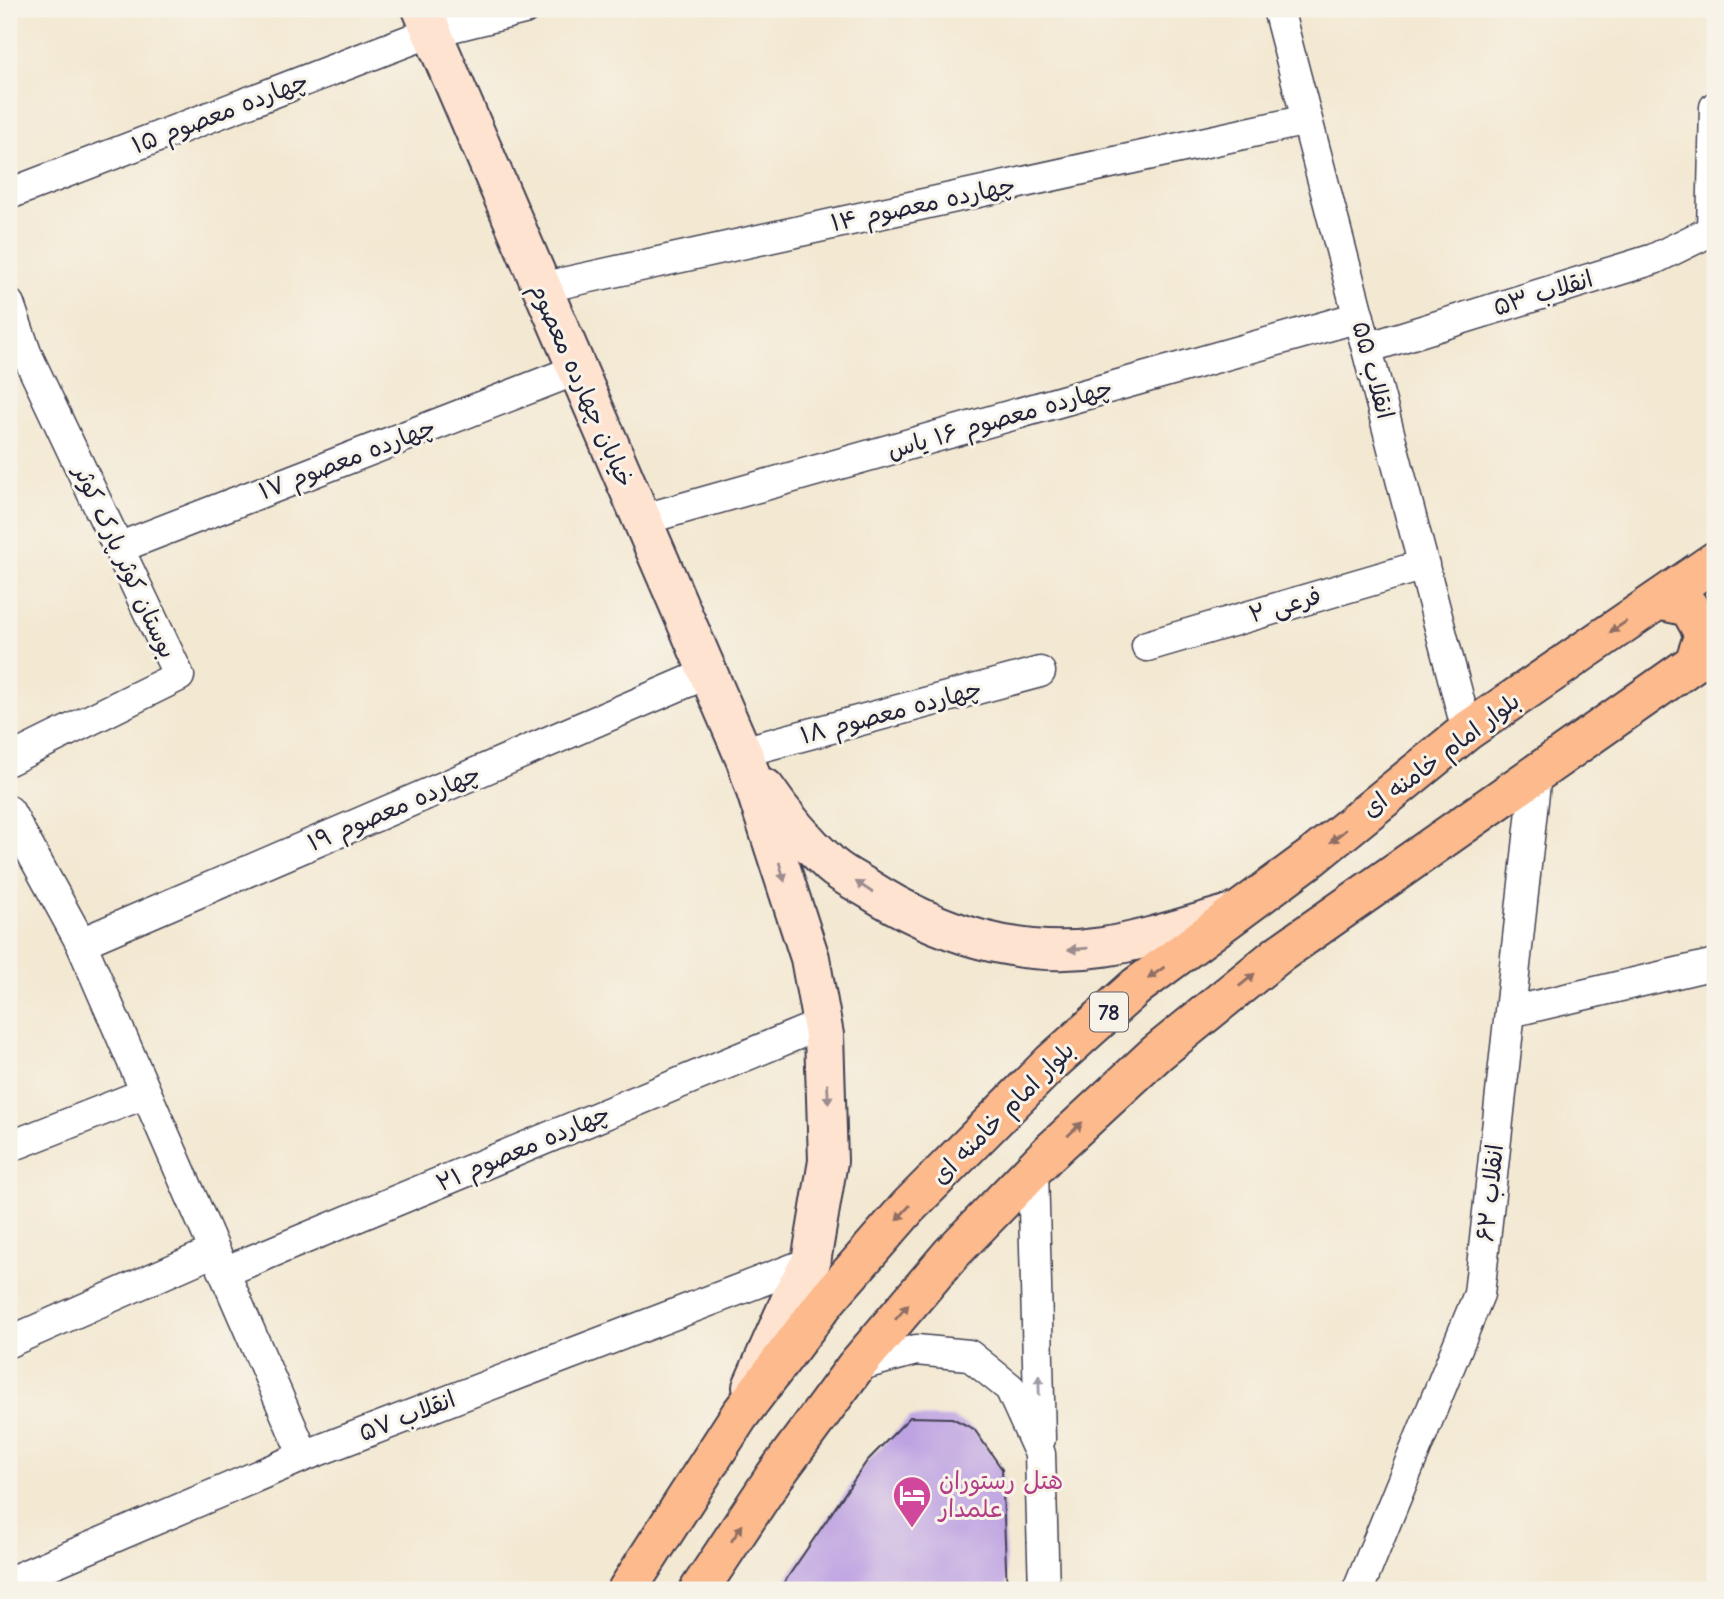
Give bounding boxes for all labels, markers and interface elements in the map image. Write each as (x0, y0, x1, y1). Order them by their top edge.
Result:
street label: چهارده معصوم ۱۵ (128, 67, 313, 163)
street label: چهارده معصوم ۱۴ (828, 171, 1019, 241)
street label: انقلاب ۵۳ (1490, 265, 1596, 321)
street label: خیابان چهارده معصوم (521, 279, 640, 493)
street label: انقلاب ۵۵ (1347, 318, 1399, 422)
street label: چهارده معصوم ۱۶ یاس (884, 373, 1117, 468)
street label: چهارده معصوم ۱۷ (255, 412, 441, 509)
street label: بوستان کوثر پارک کوثر (66, 459, 182, 663)
street label: فرعی ۲ (1246, 581, 1325, 630)
one-way arrow (1609, 620, 1628, 633)
street label: چهارده معصوم ۱۸ (797, 674, 986, 754)
street label: بلوار امام خامنه ای (1357, 687, 1528, 826)
street label: چهارده معصوم ۱۹ (303, 759, 486, 861)
one-way arrow (1329, 828, 1347, 843)
one-way arrow (778, 862, 788, 883)
one-way arrow (855, 880, 874, 893)
one-way arrow (1067, 944, 1089, 955)
one-way arrow (1147, 965, 1165, 979)
one-way arrow (1238, 973, 1255, 988)
road number: 78 (1090, 993, 1128, 1032)
street label: بلوار امام خامنه ای (926, 1036, 1083, 1193)
one-way arrow (822, 1083, 833, 1105)
street label: چهارده معصوم ۲۱ (432, 1099, 616, 1201)
one-way arrow (1066, 1121, 1084, 1137)
street label: انقلاب ۶۲ (1471, 1143, 1509, 1243)
one-way arrow (895, 1204, 911, 1221)
one-way arrow (894, 1303, 910, 1321)
one-way arrow (1033, 1374, 1044, 1396)
street label: انقلاب ۵۷ (355, 1385, 459, 1447)
place label: هتل رستوران علمدار (937, 1467, 1063, 1523)
hotel icon: هتل رستوران علمدار (891, 1474, 933, 1529)
one-way arrow (730, 1524, 743, 1543)

